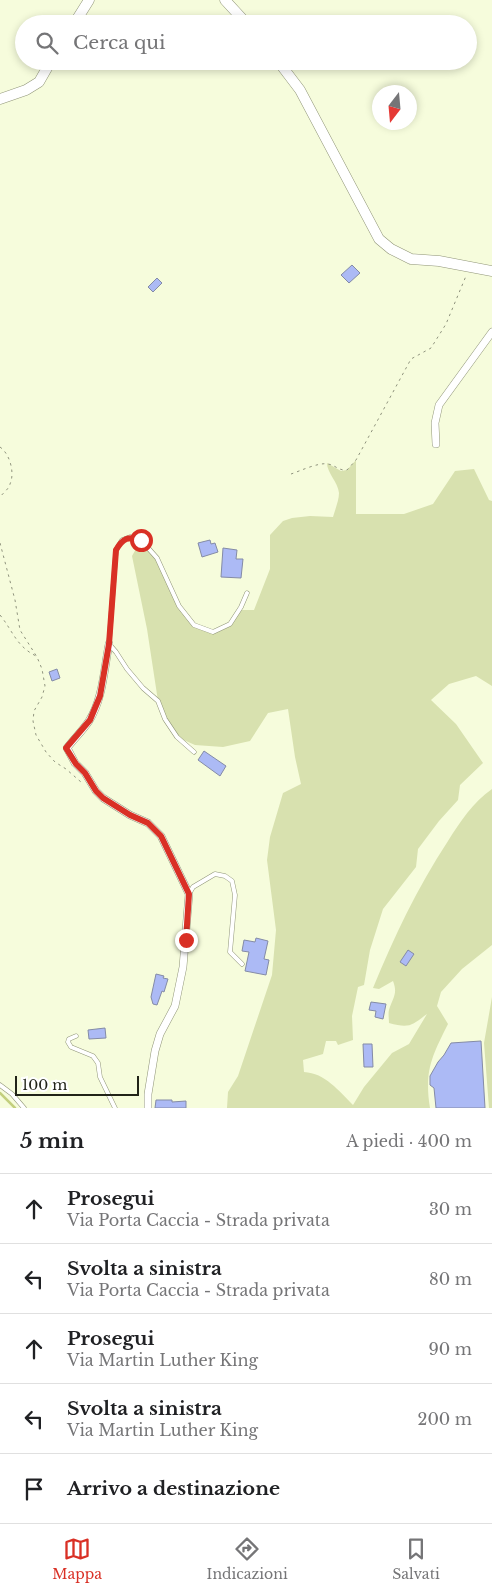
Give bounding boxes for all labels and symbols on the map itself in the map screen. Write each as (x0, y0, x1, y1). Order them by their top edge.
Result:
north arrow (372, 85, 417, 130)
route start (130, 529, 153, 552)
route end (175, 929, 198, 952)
scale bar (15, 1073, 139, 1096)

